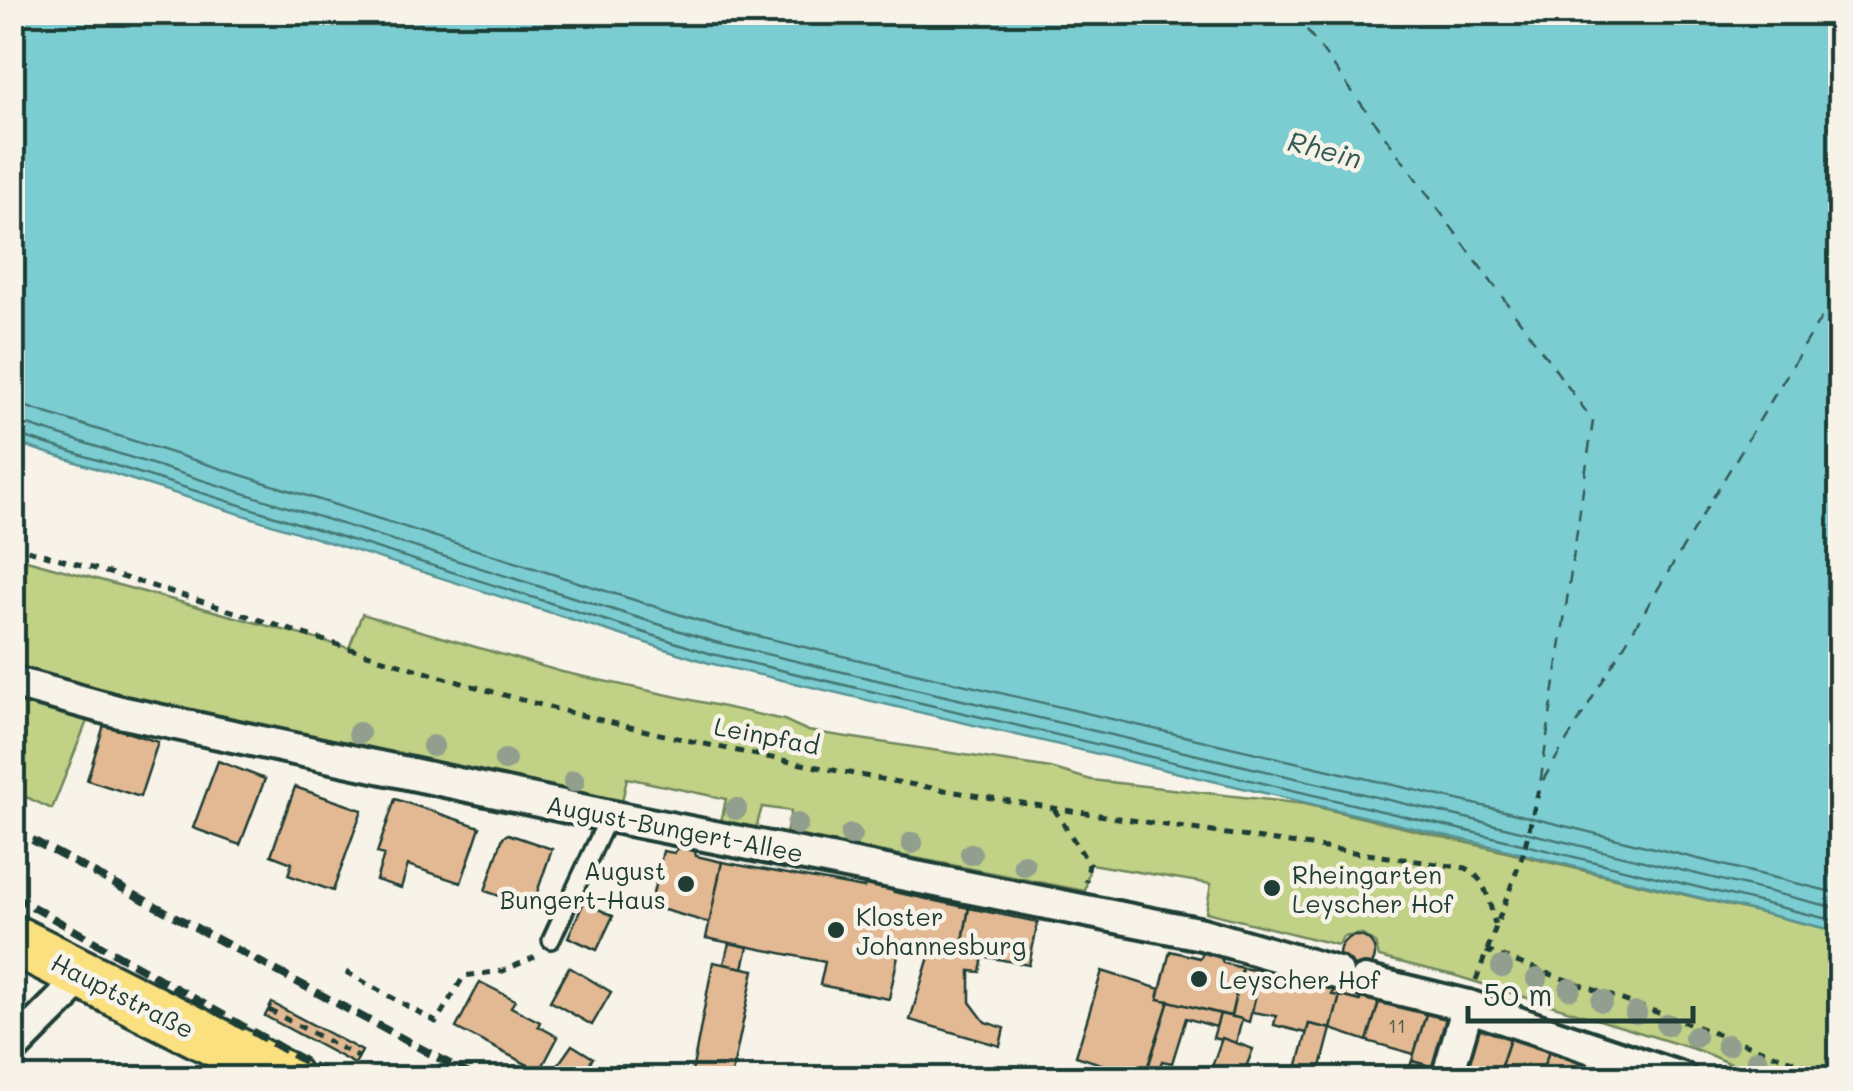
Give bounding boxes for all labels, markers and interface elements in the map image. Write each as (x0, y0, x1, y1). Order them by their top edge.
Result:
water label: Rhein (1284, 122, 1366, 176)
street label: Leinpfad (712, 709, 822, 761)
street label: August-Bungert-Allee (544, 787, 806, 869)
place label: August Bungert-Haus (500, 854, 666, 915)
place label: Rheingarten Leyscher Hof (1292, 858, 1454, 920)
marker: August Bungert-Haus (675, 873, 697, 895)
marker: Rheingarten Leyscher Hof (1261, 877, 1283, 899)
place label: Kloster Johannesburg (856, 900, 1026, 961)
marker: Kloster Johannesburg (825, 919, 847, 941)
street label: Hauptstraße (46, 945, 200, 1045)
scale bar (1468, 961, 1693, 1023)
place label: Leyscher Hof (1219, 963, 1381, 996)
marker: Leyscher Hof (1188, 968, 1210, 990)
text: 50 m (1483, 974, 1553, 1014)
house number: 11 (1388, 1012, 1406, 1038)

